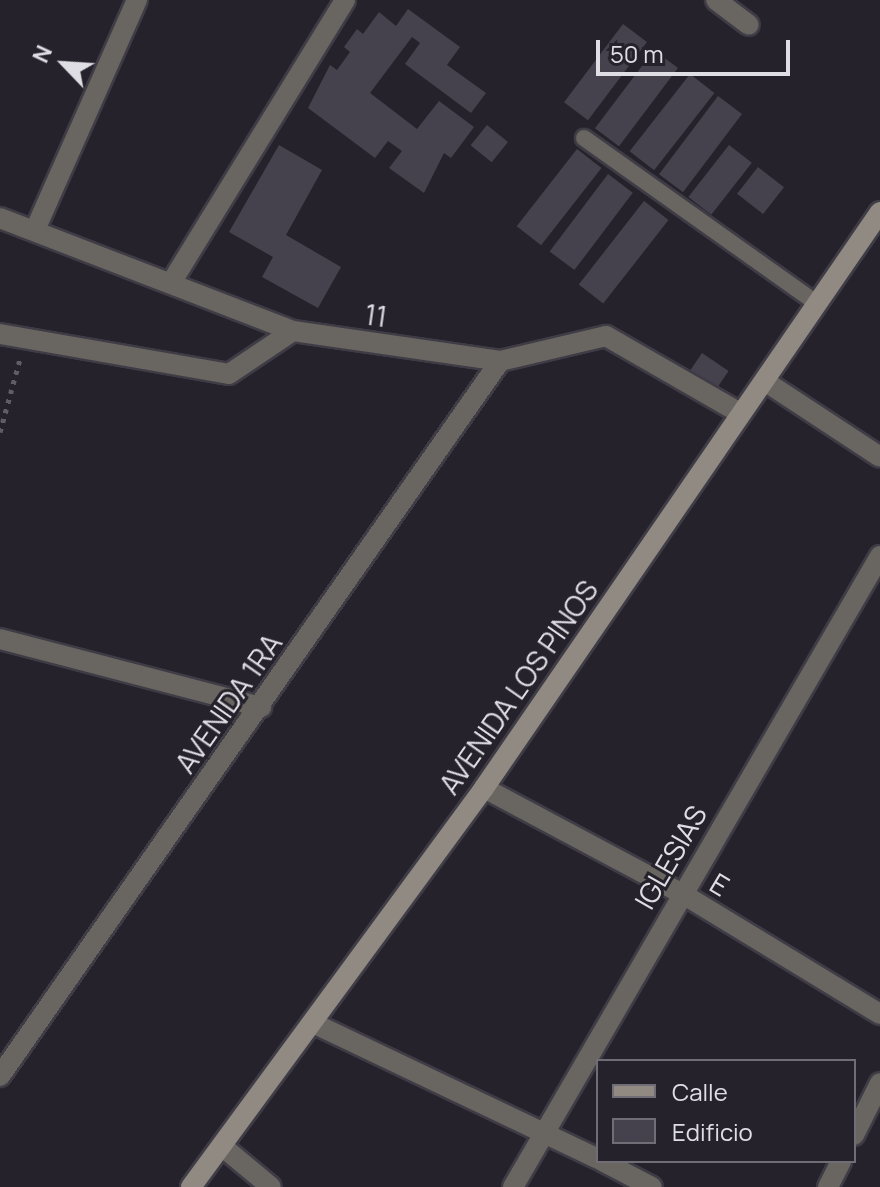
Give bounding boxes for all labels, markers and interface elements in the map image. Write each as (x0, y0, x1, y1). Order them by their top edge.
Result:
north arrow (24, 24, 104, 104)
scale bar (600, 24, 794, 74)
text: 50 m (610, 37, 664, 70)
text: N (25, 40, 59, 67)
street label: 11 (363, 297, 389, 333)
street label: AVENIDA LOS PINOS (432, 574, 604, 800)
street label: AVENIDA 1RA (168, 627, 288, 779)
street label: IGLESIAS (627, 799, 713, 915)
street label: E (705, 865, 735, 903)
legend (596, 1059, 856, 1163)
text: Calle (672, 1075, 728, 1108)
text: Edificio (672, 1115, 753, 1148)

